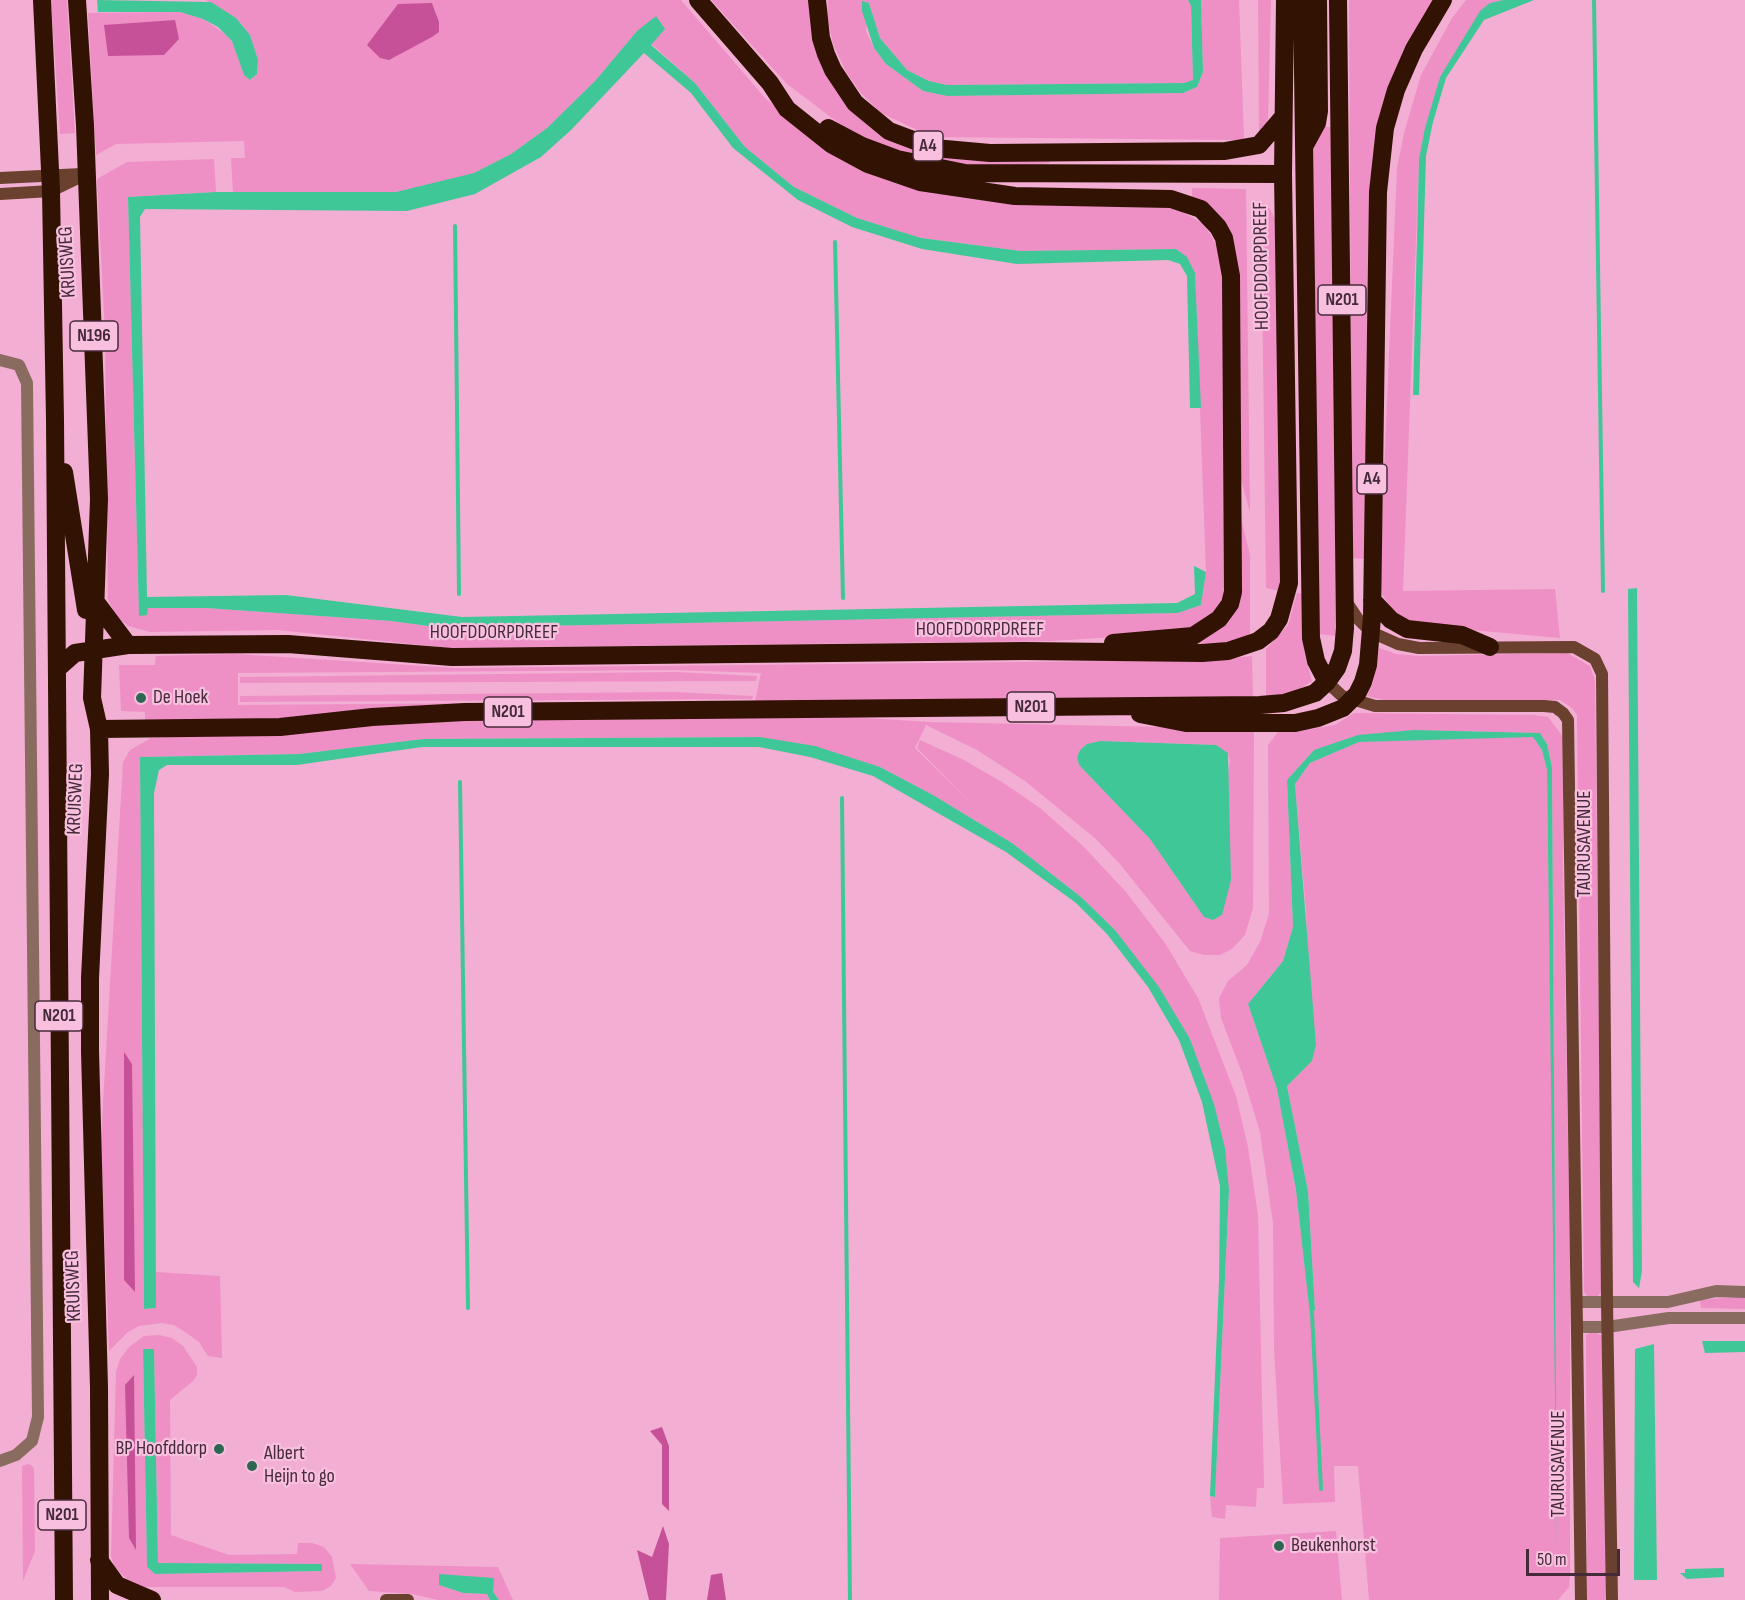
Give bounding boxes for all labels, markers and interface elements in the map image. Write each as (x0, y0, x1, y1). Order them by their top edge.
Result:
road number: A4 (913, 131, 943, 161)
street label: HOOFDDORPDREEF (1249, 202, 1275, 330)
street label: KRUISWEG (54, 226, 82, 298)
road number: N201 (1318, 285, 1366, 315)
road number: N196 (70, 321, 118, 351)
road number: A4 (1357, 464, 1387, 494)
street label: HOOFDDORPDREEF (916, 618, 1044, 642)
street label: HOOFDDORPDREEF (430, 621, 558, 645)
place label: De Hoek (153, 686, 208, 710)
marker: De Hoek (134, 691, 148, 705)
road number: N201 (1007, 692, 1055, 722)
road number: N201 (484, 697, 532, 727)
street label: KRUISWEG (63, 763, 89, 835)
street label: TAURUSAVENUE (1573, 791, 1597, 897)
road number: N201 (35, 1001, 83, 1031)
street label: KRUISWEG (61, 1250, 87, 1322)
street label: TAURUSAVENUE (1547, 1411, 1571, 1517)
place label: BP Hoofddorp (115, 1437, 207, 1461)
marker: BP Hoofddorp (212, 1442, 226, 1456)
place label: Albert Heijn to go (264, 1442, 335, 1489)
marker: Albert Heijn to go (245, 1459, 259, 1473)
road number: N201 (38, 1500, 86, 1530)
place label: Beukenhorst (1291, 1534, 1376, 1558)
scale bar (1529, 1537, 1624, 1575)
marker: Beukenhorst (1272, 1539, 1286, 1553)
text: 50 m (1537, 1549, 1567, 1570)

